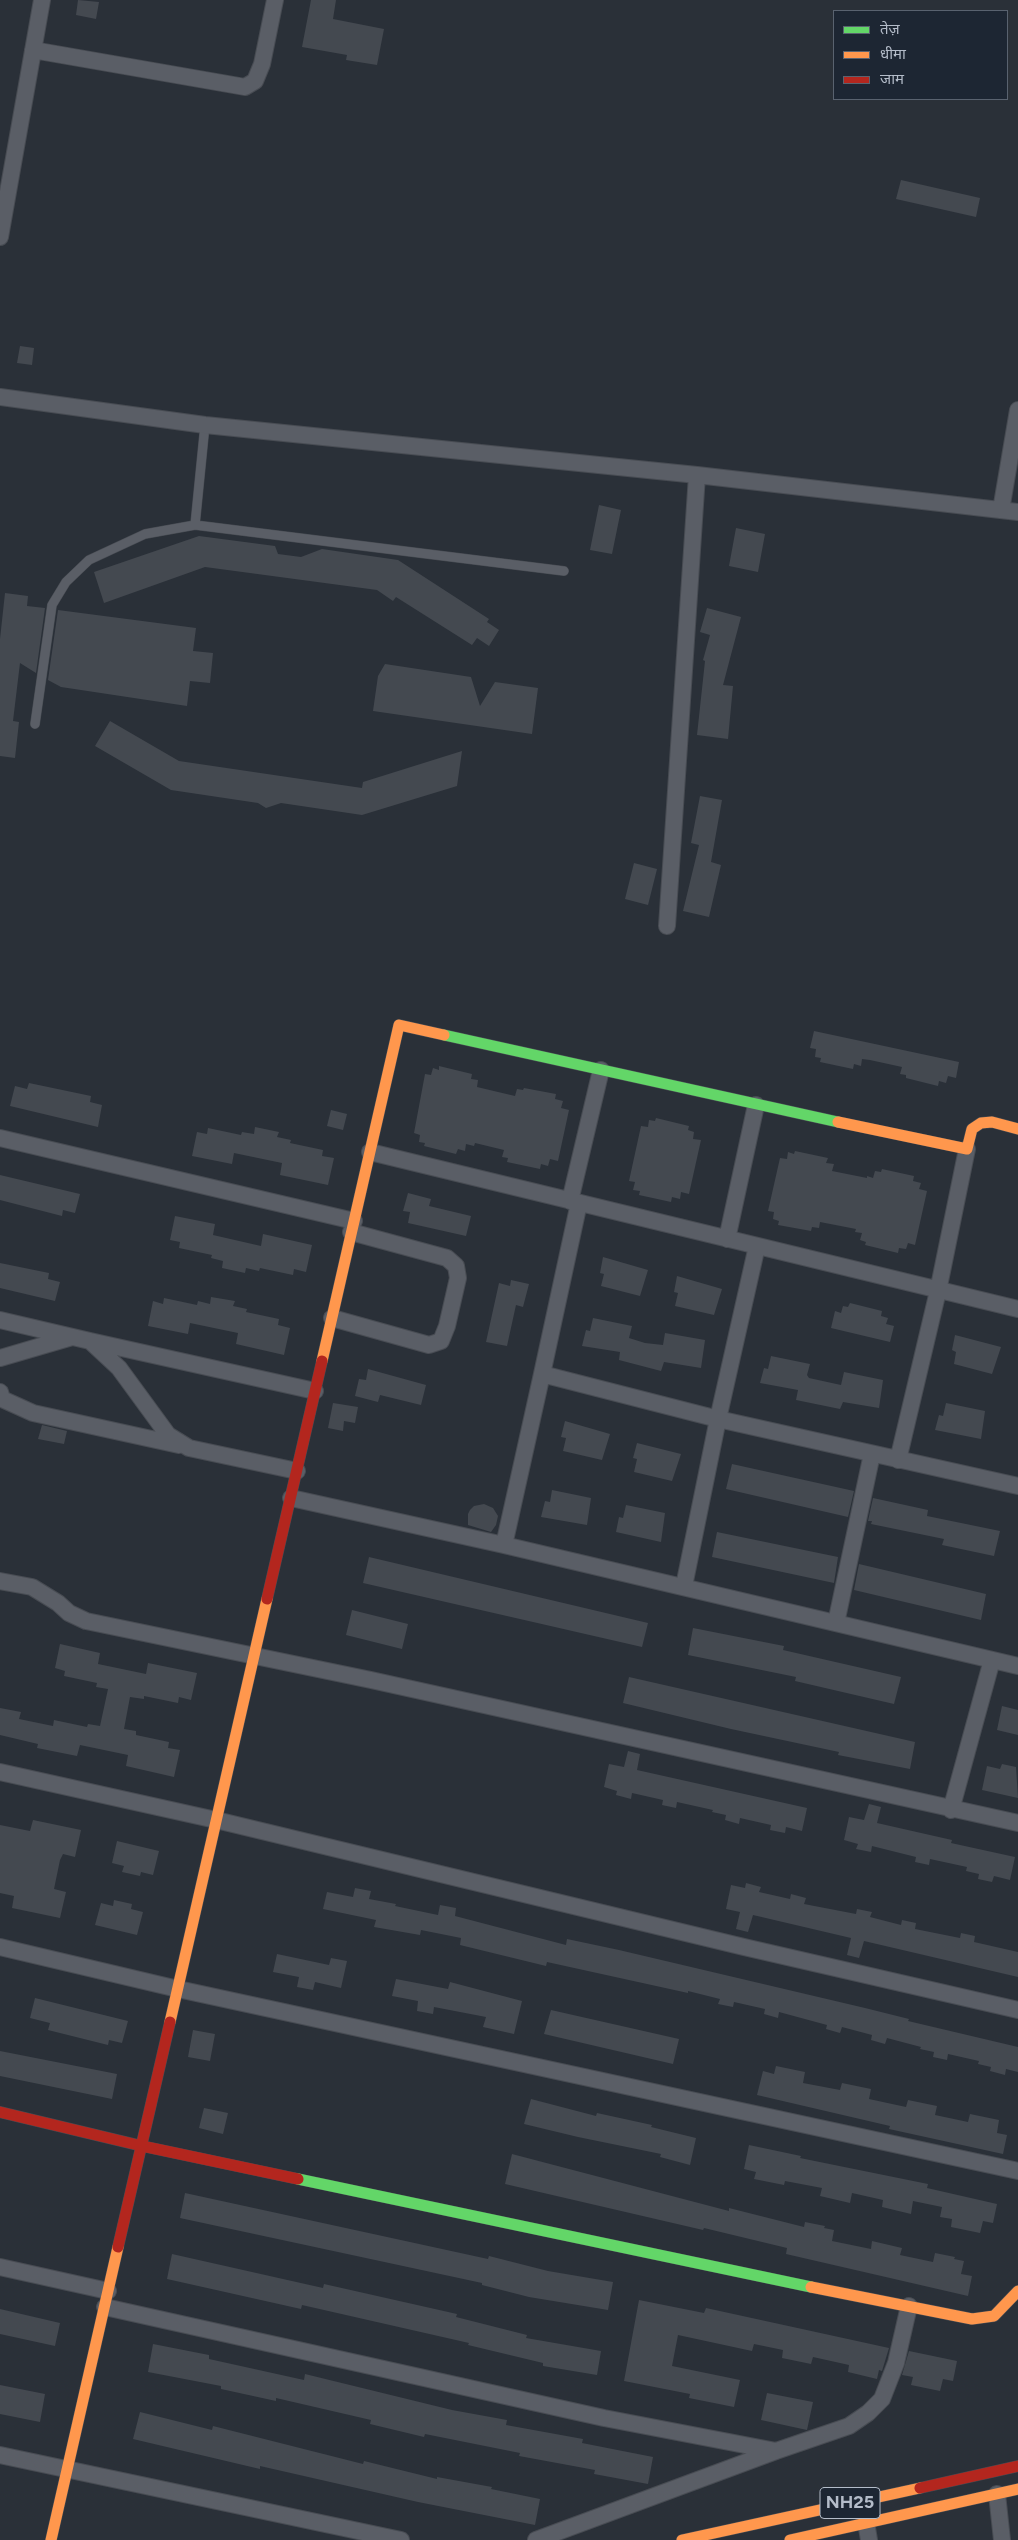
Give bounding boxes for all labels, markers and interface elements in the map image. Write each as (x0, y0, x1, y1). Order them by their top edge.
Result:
legend (833, 10, 1008, 100)
text: तेज़ (880, 20, 900, 38)
text: धीमा (880, 45, 906, 63)
text: जाम (880, 70, 904, 88)
road number: NH25 (820, 2488, 880, 2518)

